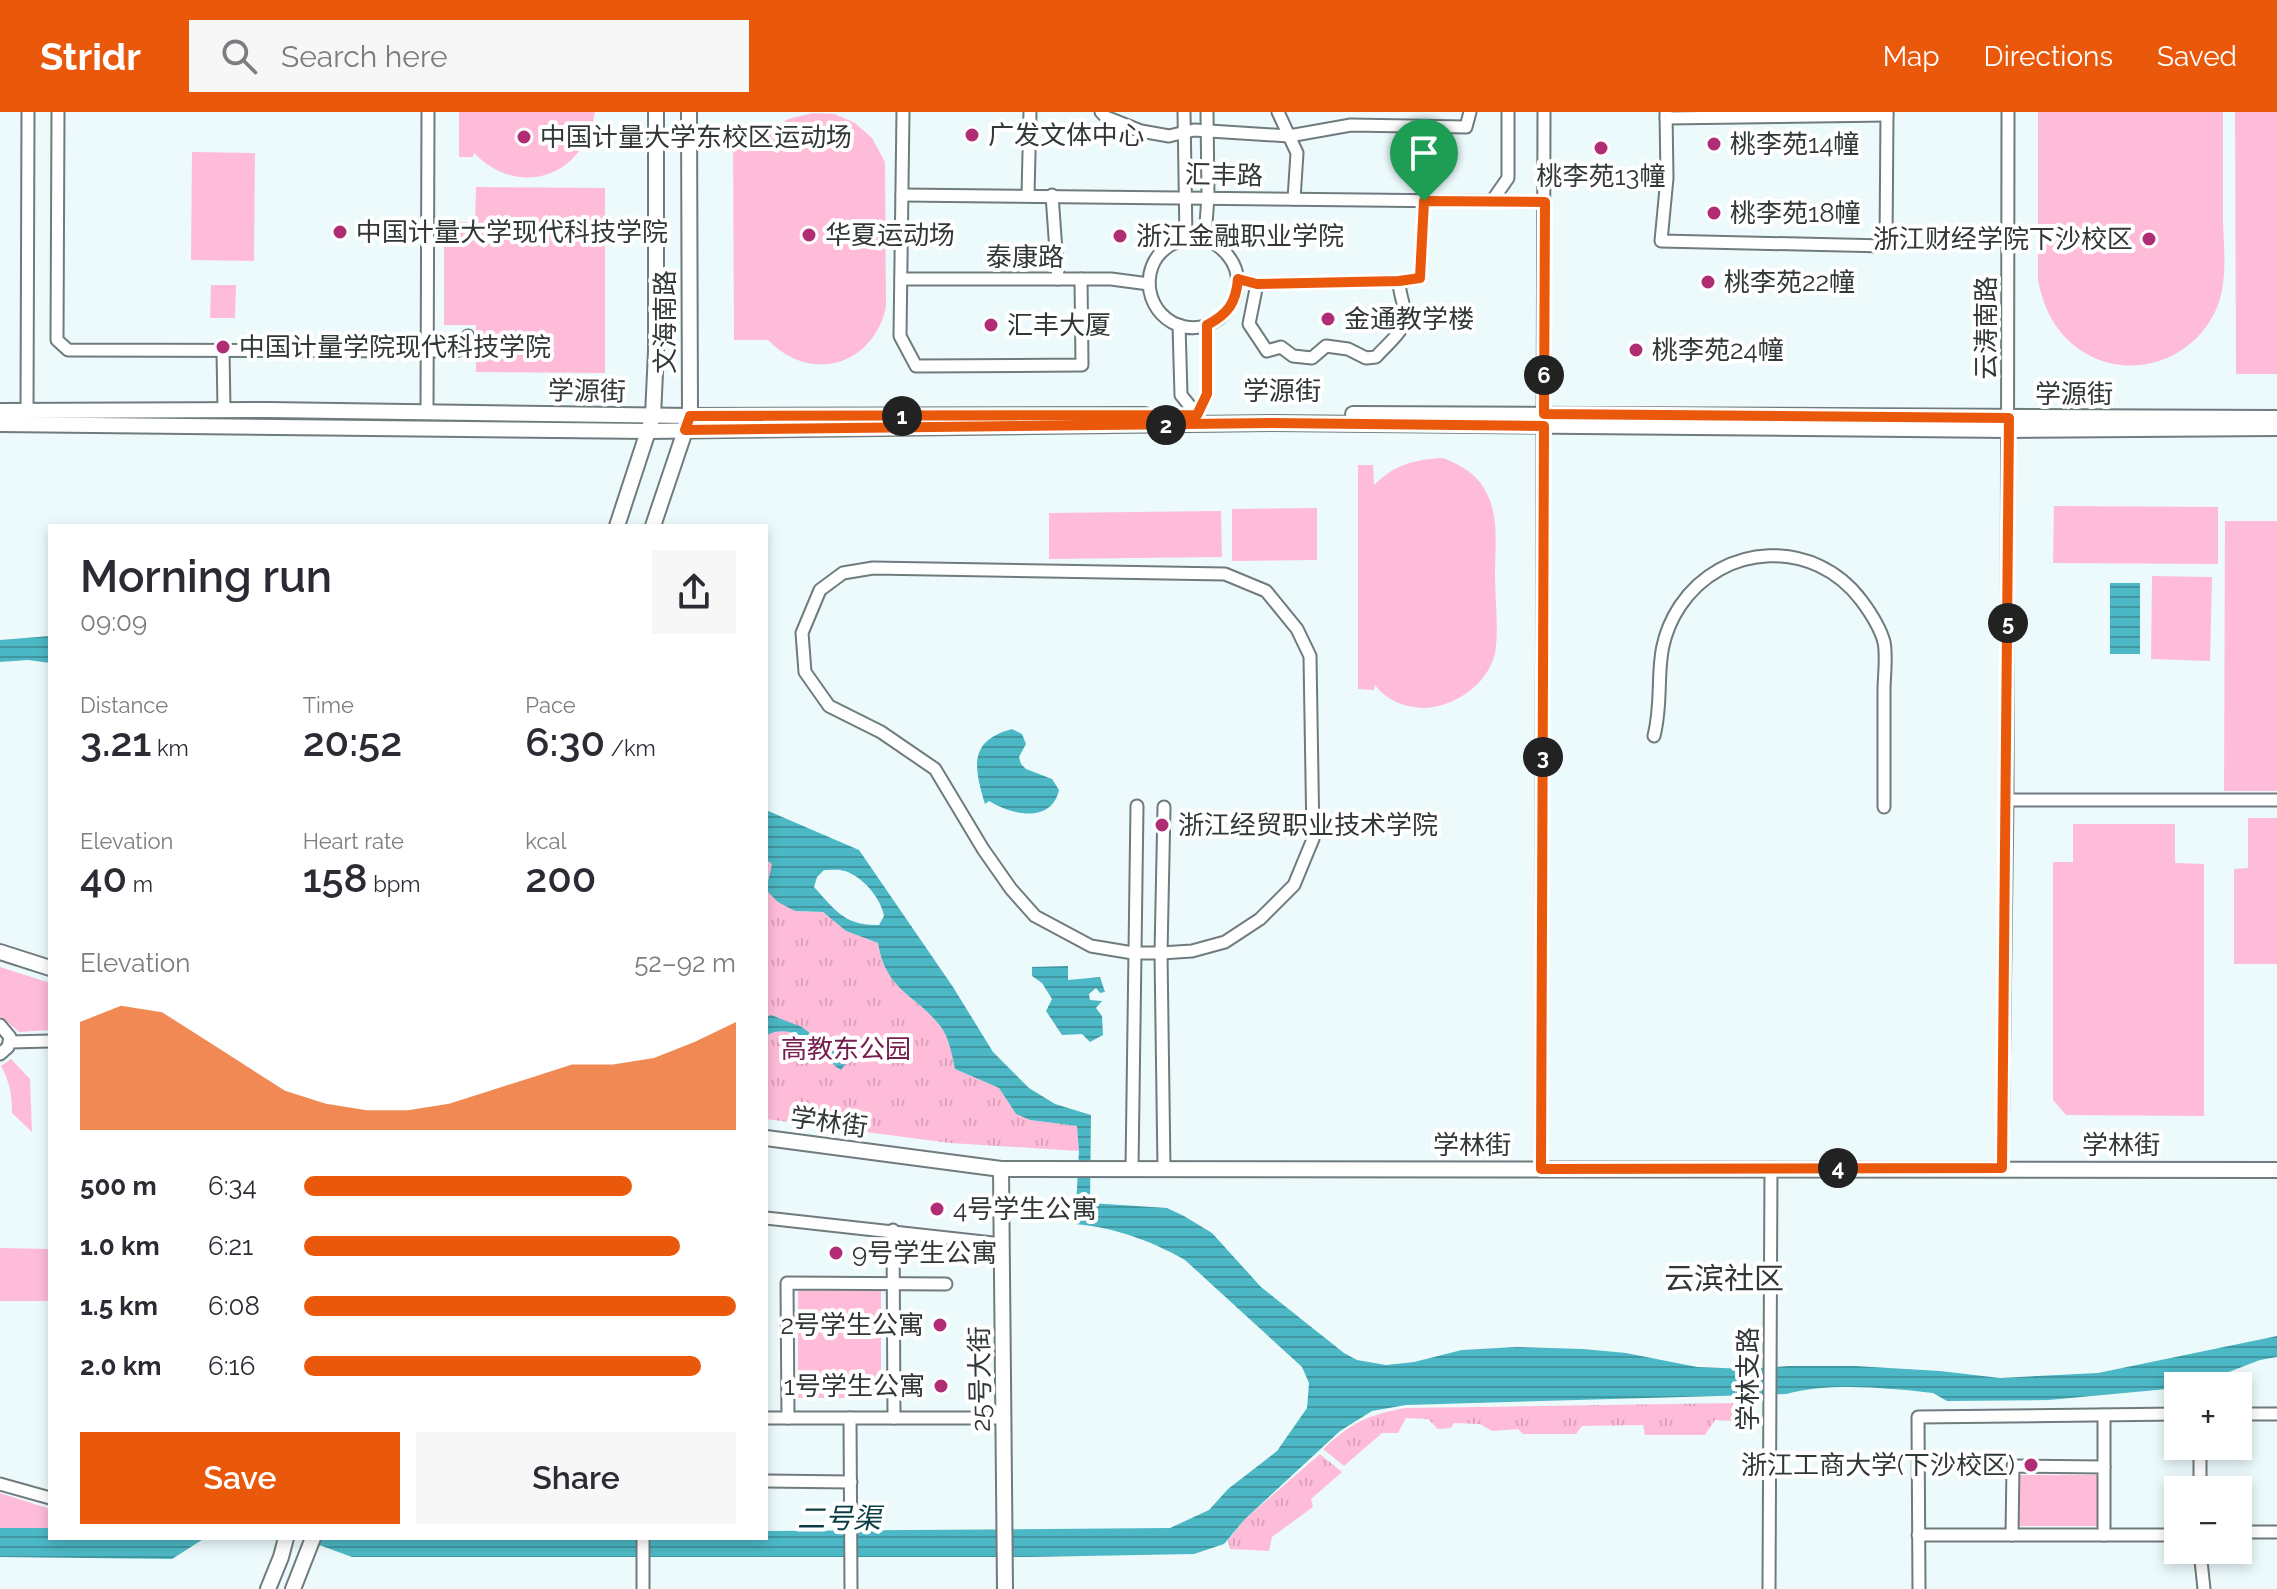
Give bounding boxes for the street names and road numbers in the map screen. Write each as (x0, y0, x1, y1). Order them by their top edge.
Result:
street label: 汇丰路 (1185, 159, 1263, 191)
street label: 泰康路 (986, 242, 1064, 272)
street label: 文海南路 (650, 270, 680, 374)
street label: 云涛南路 (1971, 276, 2001, 380)
street label: 学源街 (548, 375, 626, 407)
street label: 学源街 (1243, 376, 1321, 406)
street label: 学源街 (2035, 379, 2113, 409)
street label: 学林街 (788, 1102, 870, 1142)
street label: 学林街 (1433, 1130, 1511, 1160)
street label: 学林街 (2082, 1130, 2160, 1160)
street label: 25号大街 (964, 1326, 996, 1432)
street label: 学林支路 (1733, 1327, 1763, 1431)

